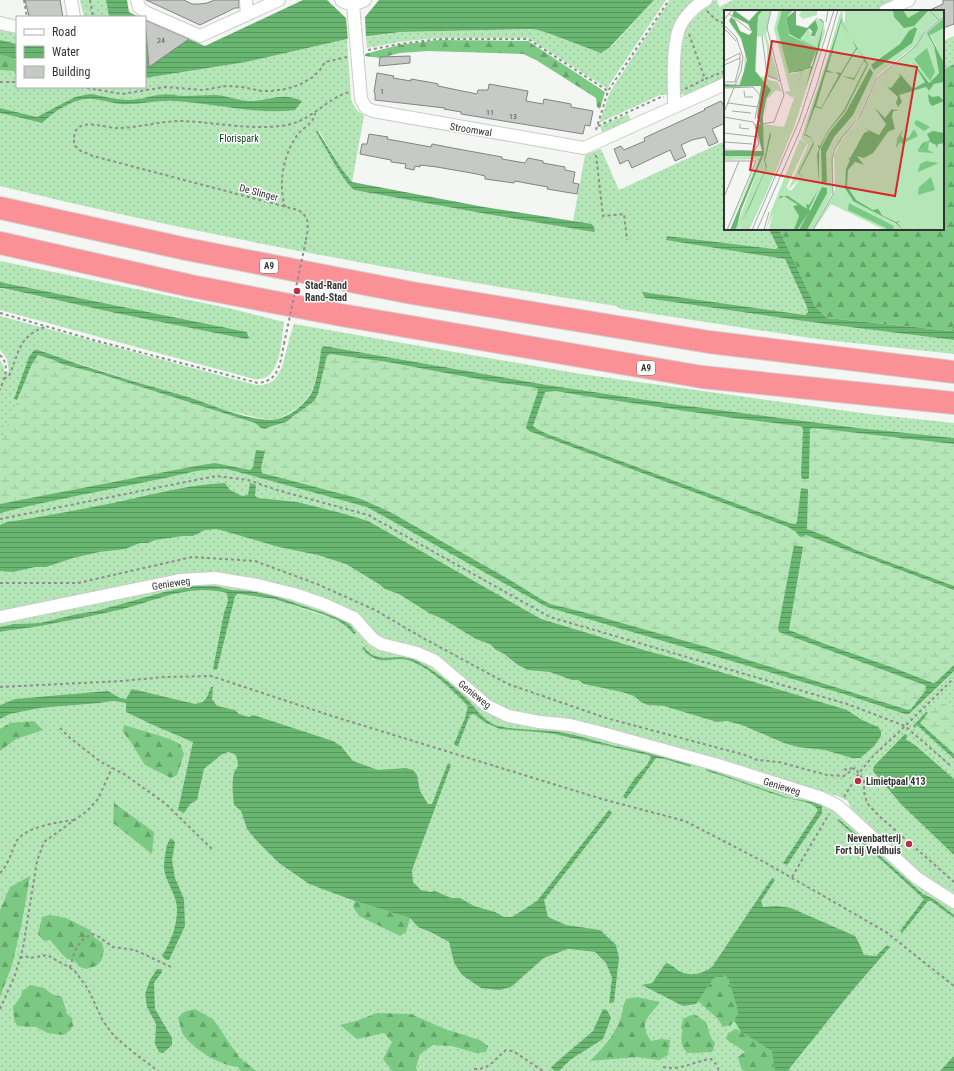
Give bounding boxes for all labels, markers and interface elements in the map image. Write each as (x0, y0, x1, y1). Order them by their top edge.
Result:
inset map (724, 10, 944, 230)
legend (16, 16, 146, 88)
text: Road (52, 25, 76, 39)
house number: 24 (157, 36, 165, 45)
text: Water (52, 45, 80, 59)
text: Building (52, 65, 90, 79)
house number: 1 (380, 87, 384, 96)
house number: 11 (486, 108, 494, 117)
house number: 13 (509, 112, 517, 121)
street label: Stroomwal (449, 121, 493, 138)
park label: Florispark (219, 133, 259, 144)
street label: De Slinger (238, 182, 280, 203)
road number: A9 (260, 259, 278, 273)
place label: Stad-Rand Rand-Stad (305, 280, 347, 303)
marker: Stad-Rand Rand-Stad (292, 286, 302, 296)
road number: A9 (637, 361, 655, 375)
street label: Genieweg (151, 575, 191, 592)
street label: Genieweg (456, 678, 493, 711)
street label: Genieweg (762, 776, 802, 797)
marker: Limietpaal 413 (853, 776, 863, 786)
place label: Limietpaal 413 (866, 776, 925, 787)
place label: Nevenbatterij Fort bij Veldhuis (835, 833, 901, 856)
marker: Nevenbatterij Fort bij Veldhuis (904, 839, 914, 849)

